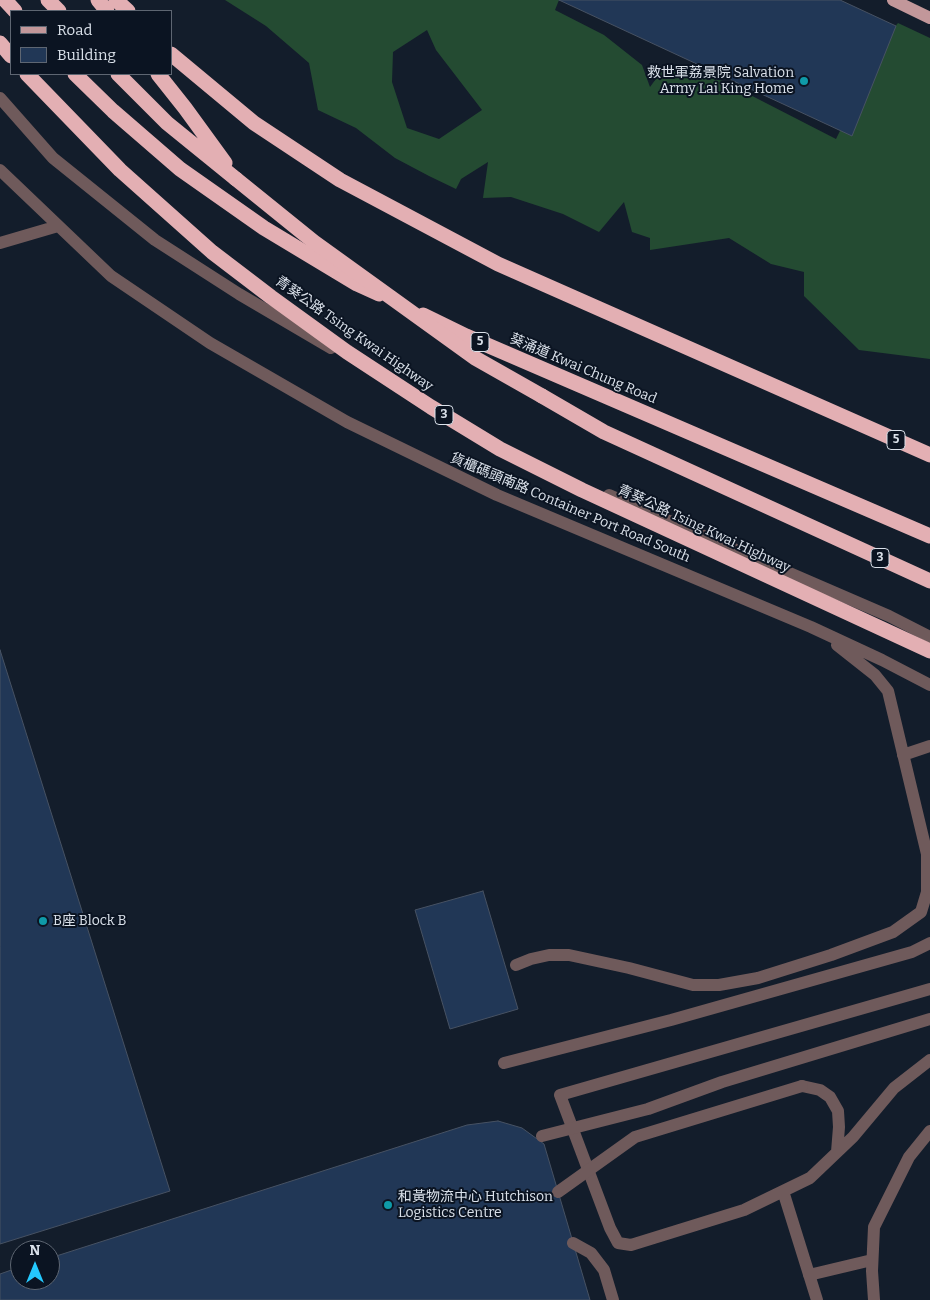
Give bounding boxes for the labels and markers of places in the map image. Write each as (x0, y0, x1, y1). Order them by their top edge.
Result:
place label: 救世軍荔景院 Salvation Army Lai King Home (647, 65, 794, 98)
marker: 救世軍荔景院 Salvation Army Lai King Home (798, 75, 810, 87)
place label: B座 Block B (53, 913, 126, 929)
marker: B座 Block B (37, 915, 49, 927)
place label: 和黃物流中心 Hutchison Logistics Centre (398, 1189, 553, 1222)
marker: 和黃物流中心 Hutchison Logistics Centre (382, 1199, 394, 1211)

